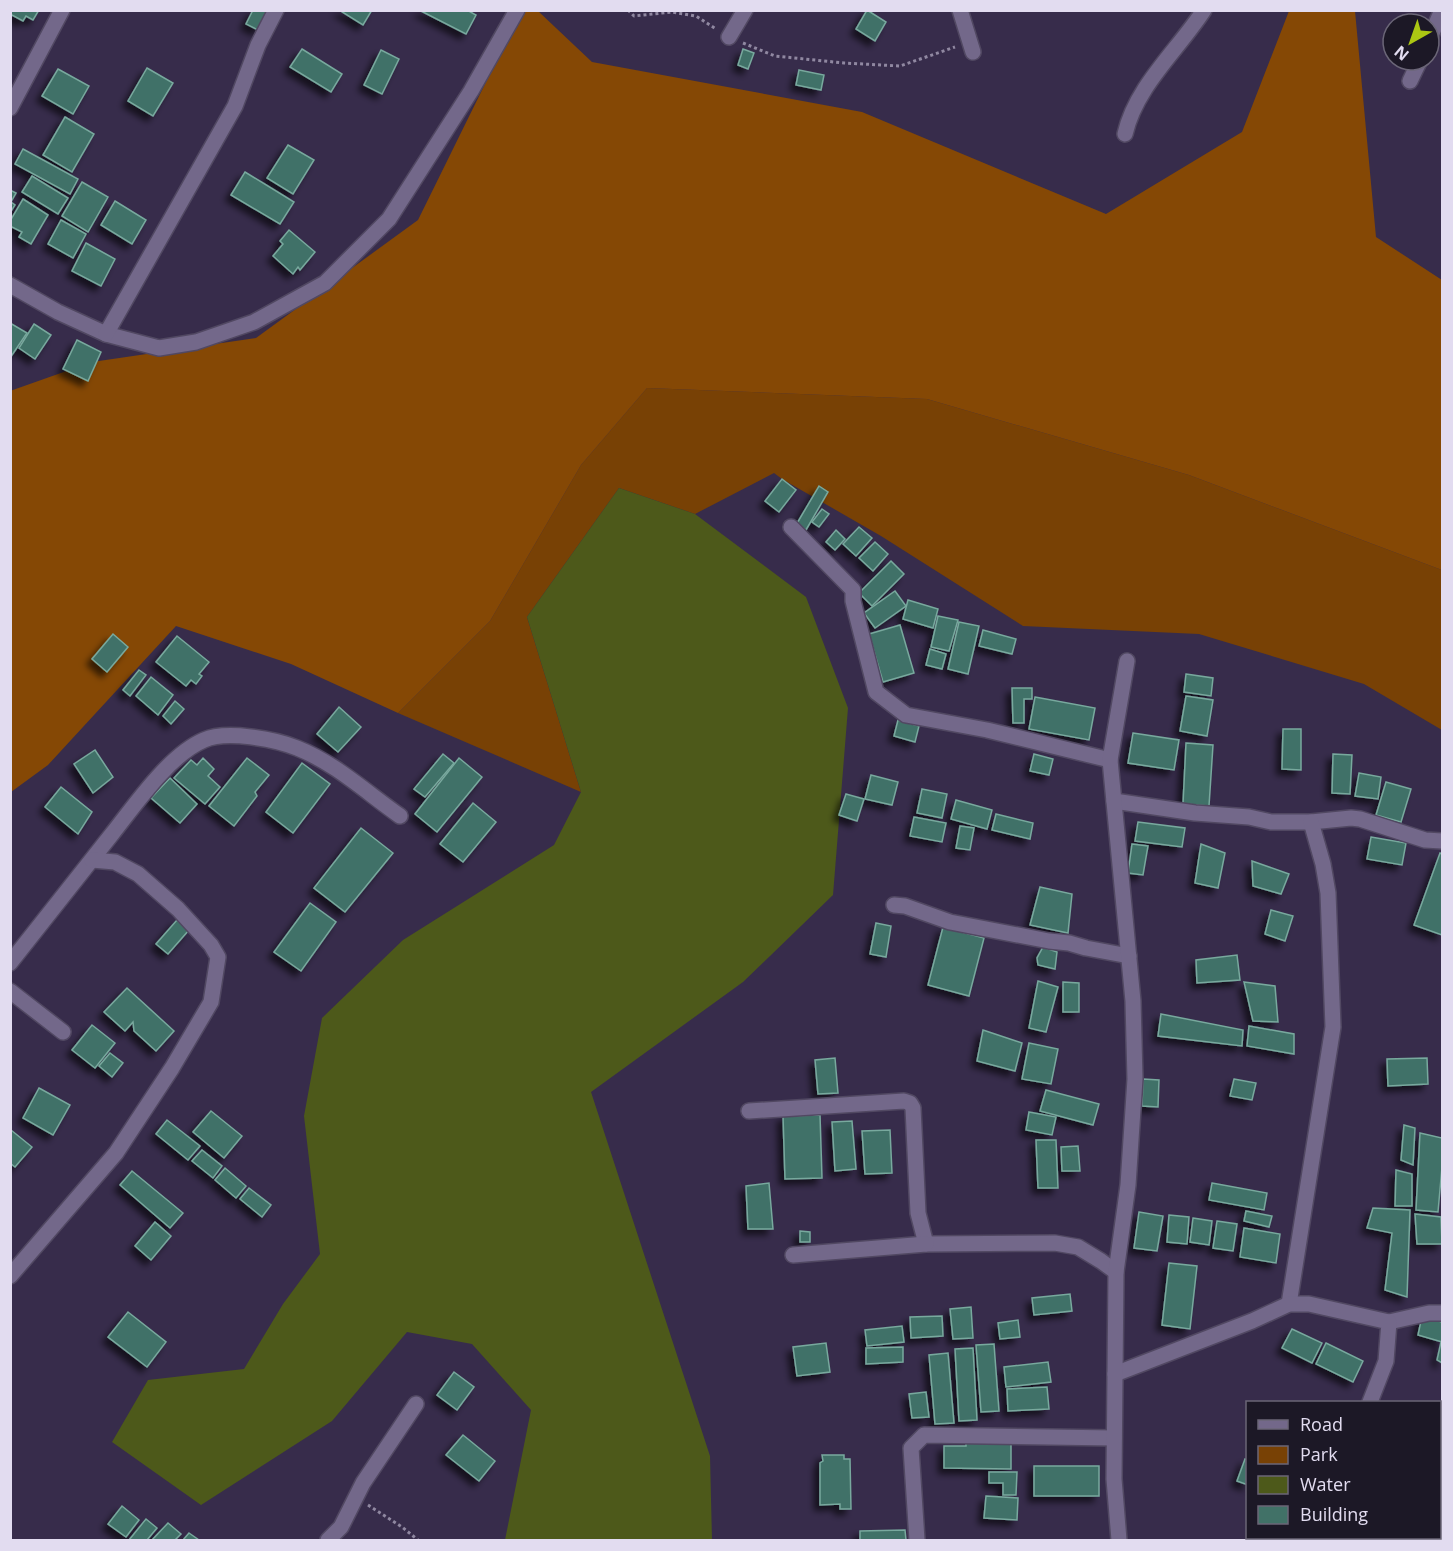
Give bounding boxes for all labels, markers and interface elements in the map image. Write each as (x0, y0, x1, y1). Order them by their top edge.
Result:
north arrow (1381, 12, 1441, 72)
text: N (1389, 41, 1413, 66)
legend (1246, 1401, 1441, 1539)
text: Road (1300, 1412, 1343, 1436)
text: Park (1300, 1442, 1338, 1466)
text: Water (1300, 1472, 1351, 1496)
text: Building (1300, 1502, 1368, 1526)

